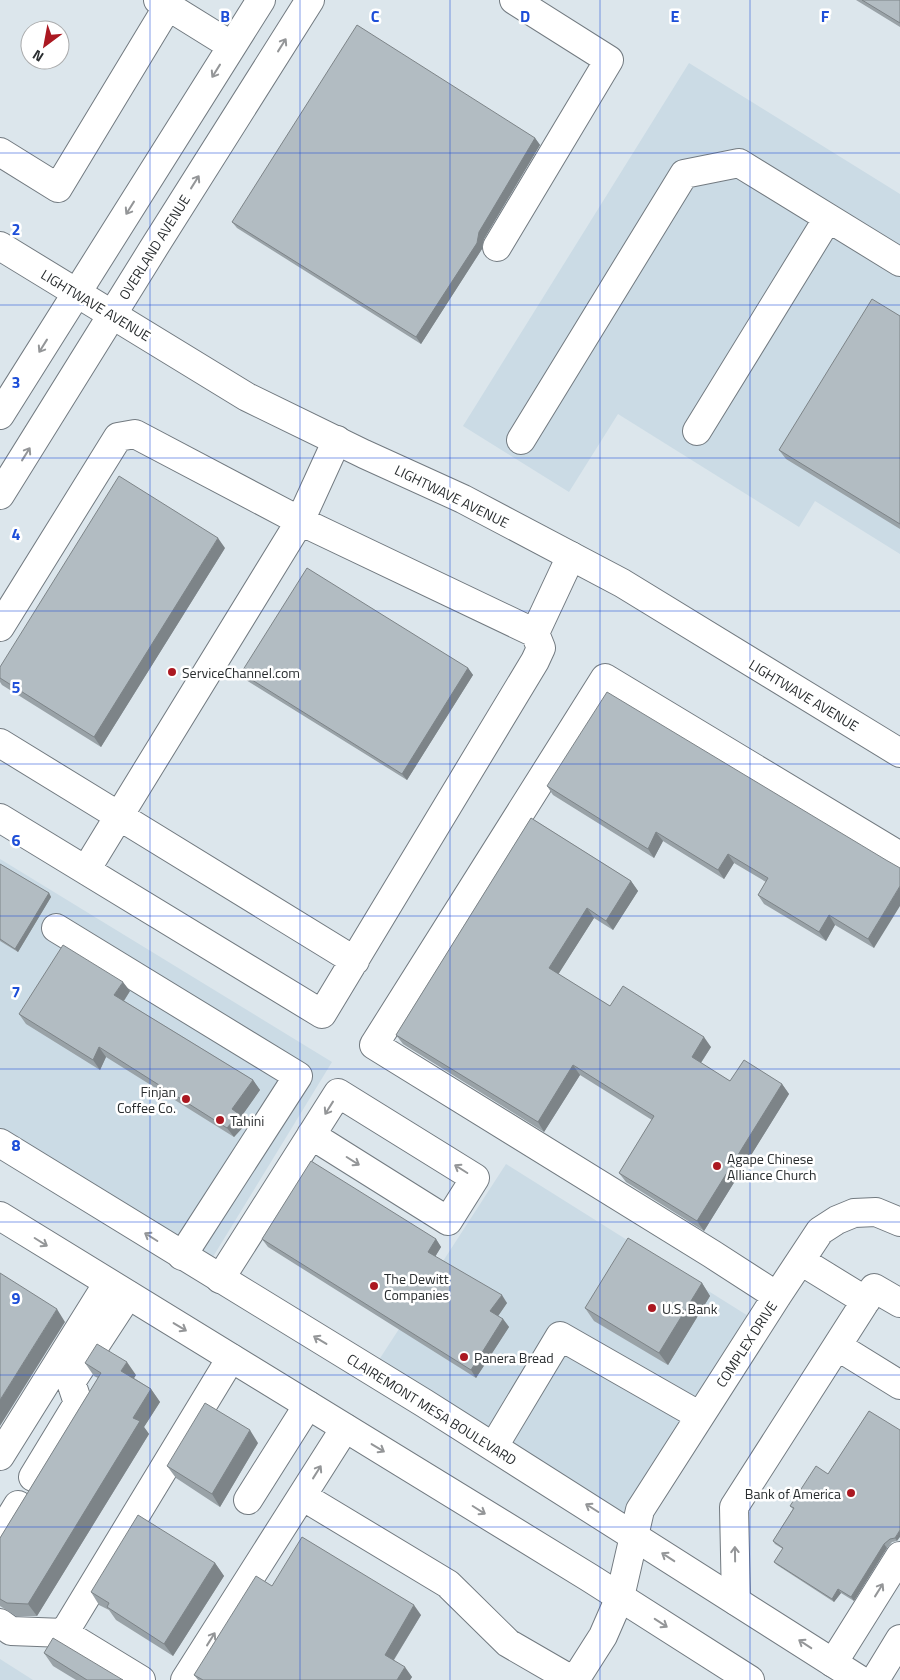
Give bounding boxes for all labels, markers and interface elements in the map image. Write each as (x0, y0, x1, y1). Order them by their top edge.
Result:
text: B (220, 4, 230, 28)
text: C (371, 4, 380, 28)
text: D (520, 4, 530, 28)
text: E (671, 4, 680, 28)
text: F (821, 4, 830, 28)
north arrow (20, 20, 70, 70)
one-way arrow (277, 38, 287, 52)
text: N (28, 45, 48, 68)
one-way arrow (211, 63, 221, 77)
one-way arrow (190, 176, 200, 190)
street label: OVERLAND AVENUE (113, 190, 195, 304)
one-way arrow (124, 201, 134, 215)
text: 2 (12, 217, 20, 241)
street label: LIGHTWAVE AVENUE (37, 264, 155, 346)
one-way arrow (38, 338, 48, 352)
text: 3 (12, 370, 20, 394)
one-way arrow (21, 447, 31, 461)
street label: LIGHTWAVE AVENUE (391, 459, 513, 533)
text: 4 (12, 522, 21, 546)
street label: LIGHTWAVE AVENUE (745, 654, 863, 736)
place label: ServiceChannel.com (182, 662, 300, 683)
marker: ServiceChannel.com (166, 666, 178, 678)
text: 5 (12, 675, 21, 699)
text: 6 (12, 828, 21, 852)
text: 7 (12, 980, 20, 1004)
place label: Finjan Coffee Co. (117, 1081, 176, 1118)
marker: Finjan Coffee Co. (180, 1093, 192, 1105)
one-way arrow (324, 1100, 334, 1114)
place label: Tahini (230, 1110, 264, 1131)
marker: Tahini (214, 1114, 226, 1126)
text: 8 (12, 1133, 21, 1157)
place label: Agape Chinese Alliance Church (727, 1148, 816, 1185)
one-way arrow (345, 1157, 359, 1167)
marker: Agape Chinese Alliance Church (711, 1160, 723, 1172)
one-way arrow (455, 1164, 469, 1174)
one-way arrow (145, 1232, 159, 1242)
one-way arrow (34, 1237, 48, 1247)
place label: The Dewitt Companies (384, 1268, 449, 1305)
marker: The Dewitt Companies (368, 1280, 380, 1292)
text: 9 (12, 1286, 21, 1310)
street label: COMPLEX DRIVE (710, 1297, 782, 1391)
place label: U.S. Bank (662, 1298, 718, 1319)
marker: U.S. Bank (646, 1302, 658, 1314)
one-way arrow (173, 1322, 187, 1332)
one-way arrow (314, 1334, 328, 1344)
place label: Panera Bread (474, 1347, 554, 1368)
street label: CLAIREMONT MESA BOULEVARD (343, 1348, 521, 1470)
marker: Panera Bread (458, 1351, 470, 1363)
one-way arrow (371, 1444, 385, 1454)
one-way arrow (312, 1466, 322, 1480)
place label: Bank of America (745, 1483, 841, 1504)
marker: Bank of America (845, 1487, 857, 1499)
one-way arrow (586, 1503, 600, 1513)
one-way arrow (472, 1506, 486, 1516)
one-way arrow (730, 1546, 740, 1562)
one-way arrow (661, 1551, 675, 1562)
one-way arrow (874, 1583, 884, 1597)
one-way arrow (654, 1618, 668, 1628)
one-way arrow (206, 1632, 216, 1646)
one-way arrow (798, 1639, 812, 1649)

